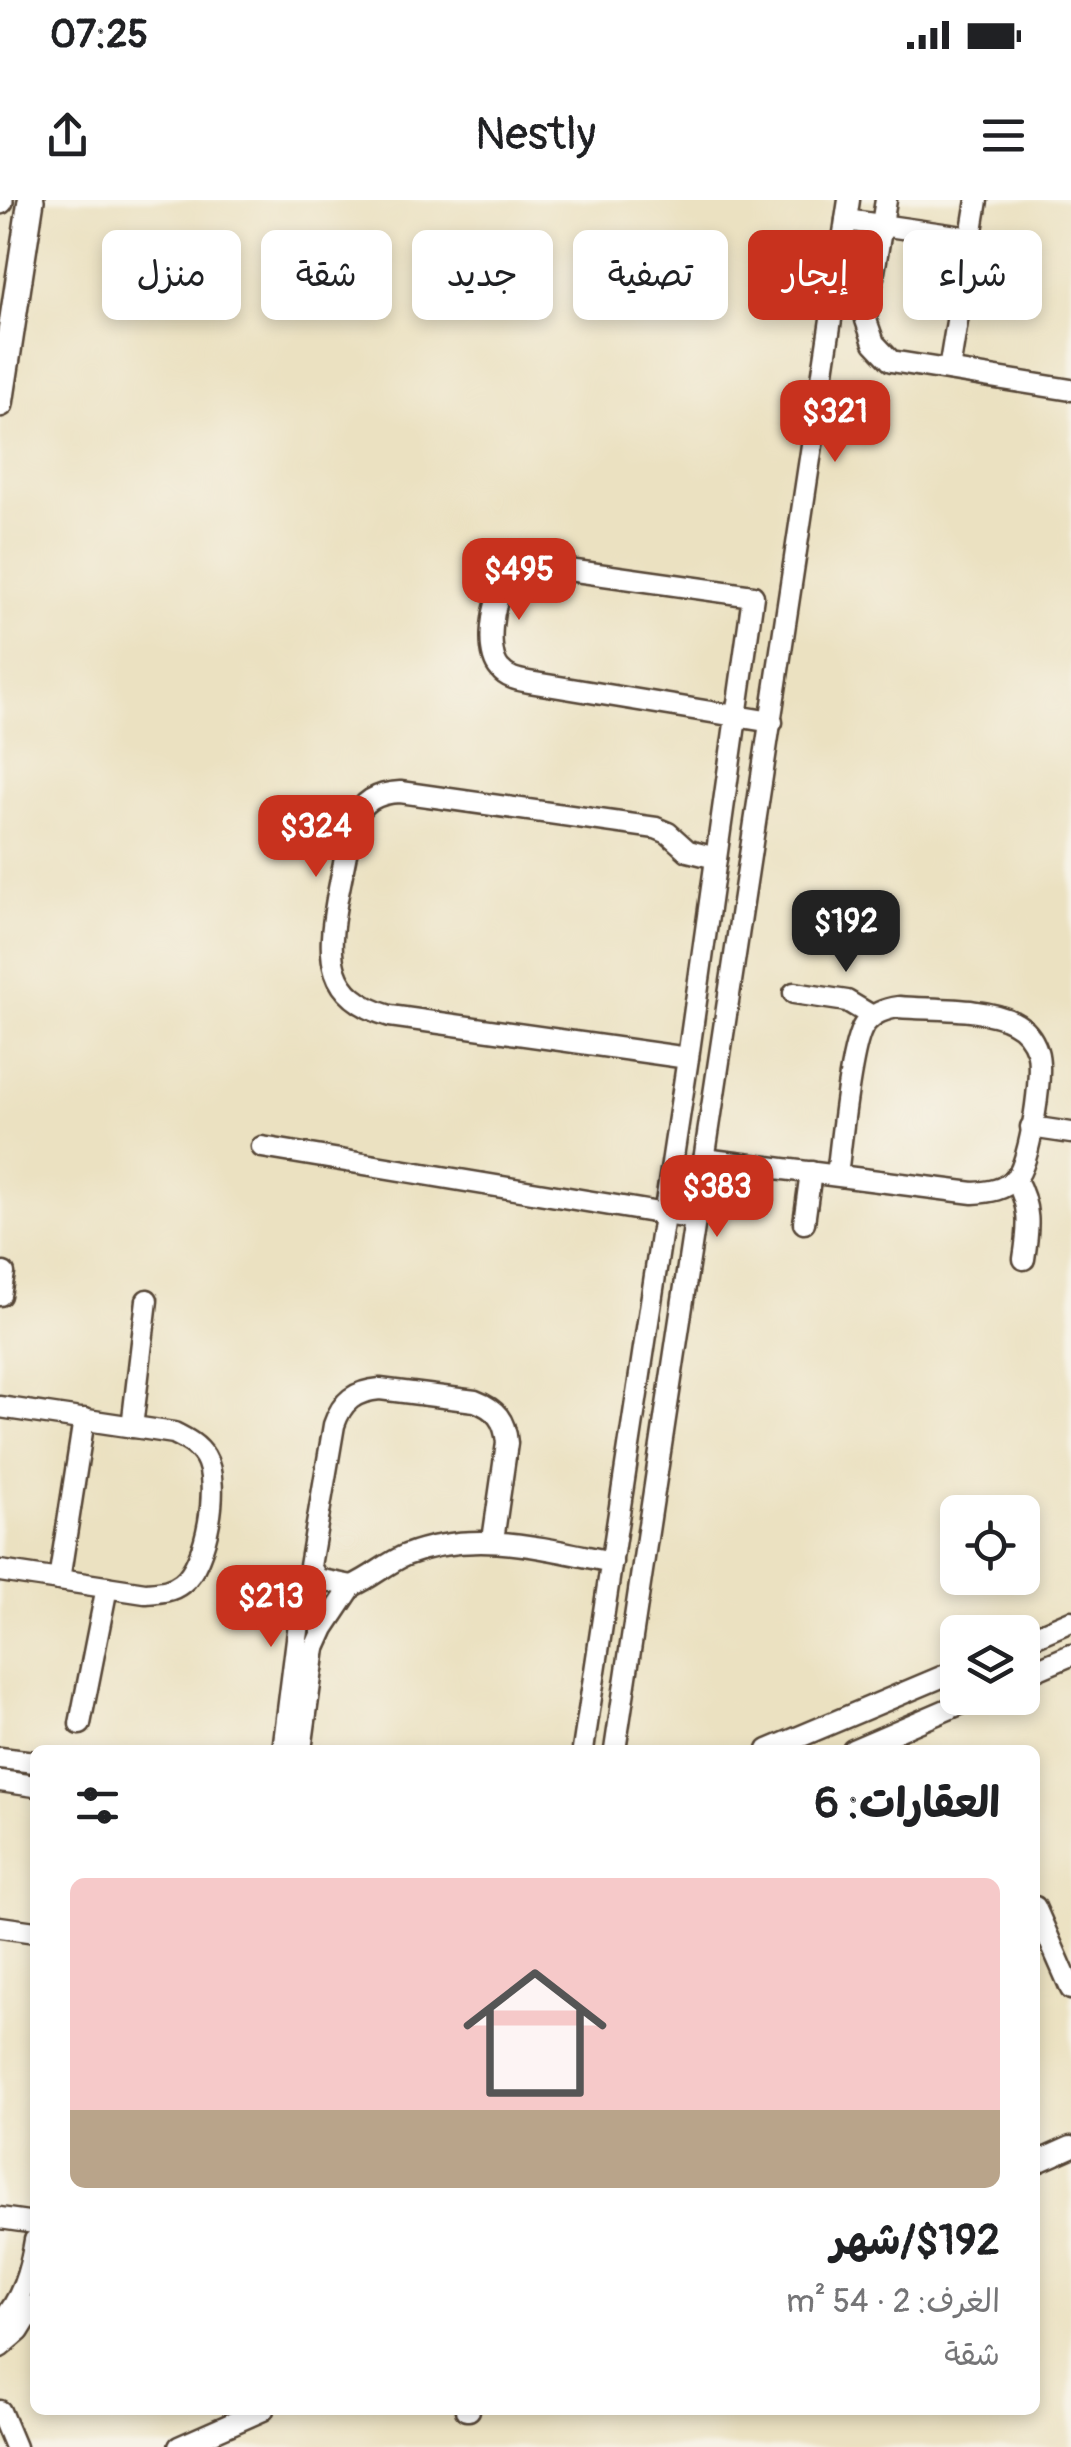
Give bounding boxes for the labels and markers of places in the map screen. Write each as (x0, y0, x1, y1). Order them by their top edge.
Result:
pin: $321 (776, 380, 894, 465)
pin: $495 (460, 538, 578, 623)
pin: $324 (257, 795, 375, 880)
pin: $192 (787, 890, 905, 975)
pin: $383 (658, 1155, 776, 1240)
pin: $213 (212, 1565, 330, 1650)

